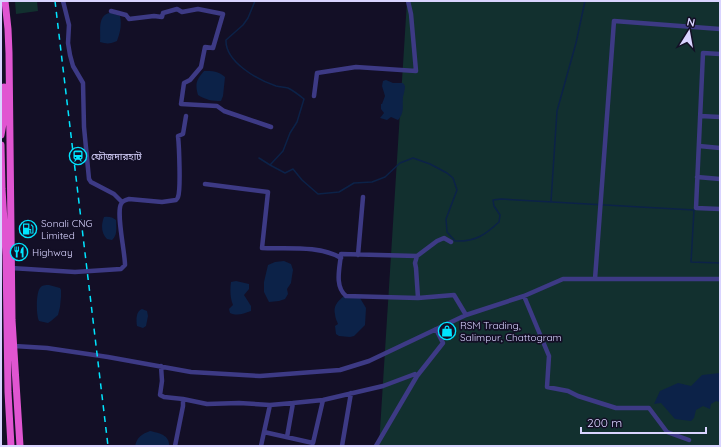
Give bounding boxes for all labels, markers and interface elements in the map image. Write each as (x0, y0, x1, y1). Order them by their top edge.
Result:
north arrow (669, 12, 709, 52)
text: N (686, 15, 696, 30)
station icon: ফৌজদারহাট (68, 146, 88, 166)
place label: ফৌজদারহাট (91, 150, 142, 163)
place label: Sonali CNG Limited (41, 217, 92, 242)
fuel station icon: Sonali CNG Limited (18, 219, 38, 239)
restaurant icon: Highway (9, 242, 29, 262)
place label: Highway (32, 246, 73, 259)
place label: RSM Trading, Salimpur, Chattogram (460, 319, 562, 344)
shop icon: RSM Trading, Salimpur, Chattogram (437, 321, 457, 341)
scale bar (581, 409, 706, 435)
text: 200 m (587, 415, 622, 430)

